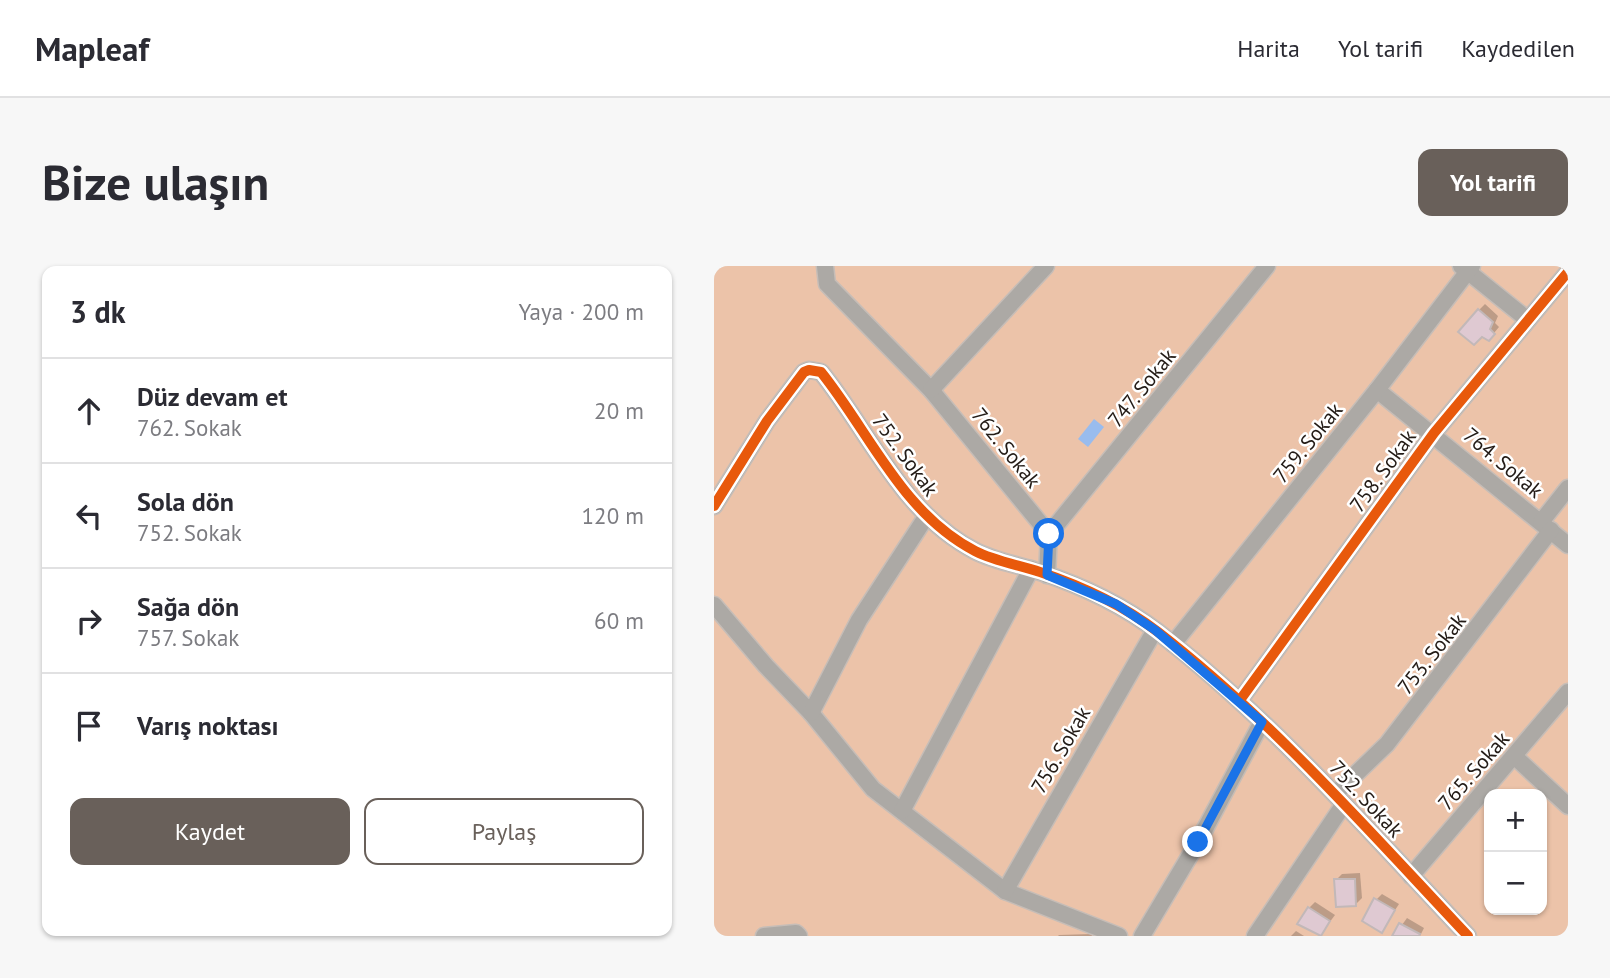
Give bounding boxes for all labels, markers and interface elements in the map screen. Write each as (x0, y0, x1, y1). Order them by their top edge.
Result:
text: Mapleaf (35, 27, 149, 70)
text: Harita (1237, 33, 1300, 64)
text: Yol tarifi (1338, 33, 1423, 64)
text: Kaydedilen (1461, 33, 1575, 64)
button: Yol tarifi (1418, 149, 1568, 216)
text: Bize ulaşın (42, 150, 269, 214)
text: 3 dk (70, 292, 126, 331)
text: Yaya · 200 m (518, 297, 644, 326)
street label: 747. Sokak (1102, 343, 1182, 432)
text: Düz devam et (137, 380, 287, 413)
icon: ahead (70, 392, 108, 430)
text: 20 m (594, 396, 644, 425)
street label: 759. Sokak (1267, 397, 1348, 488)
street label: 762. Sokak (966, 402, 1047, 493)
street label: 752. Sokak (866, 408, 944, 501)
text: 762. Sokak (137, 413, 242, 442)
street label: 764. Sokak (1458, 422, 1549, 504)
street label: 758. Sokak (1344, 424, 1422, 517)
text: Sola dön (137, 485, 234, 518)
icon: left (70, 497, 108, 535)
text: 120 m (582, 501, 644, 530)
text: 752. Sokak (137, 518, 242, 547)
route start (1033, 518, 1064, 549)
text: Sağa dön (137, 590, 239, 623)
icon: right (70, 602, 108, 640)
text: 60 m (594, 606, 644, 635)
street label: 753. Sokak (1391, 608, 1472, 700)
text: 757. Sokak (137, 623, 239, 652)
street label: 756. Sokak (1025, 702, 1096, 798)
icon: arrive (70, 707, 108, 745)
text: Varış noktası (137, 709, 279, 742)
street label: 765. Sokak (1432, 726, 1515, 816)
street label: 752. Sokak (1324, 754, 1409, 843)
map controls (1484, 789, 1547, 915)
button: + (1484, 789, 1547, 852)
button: Kaydet (70, 798, 350, 865)
button: Paylaş (364, 798, 644, 865)
route end (1182, 826, 1213, 857)
button: − (1484, 852, 1547, 915)

